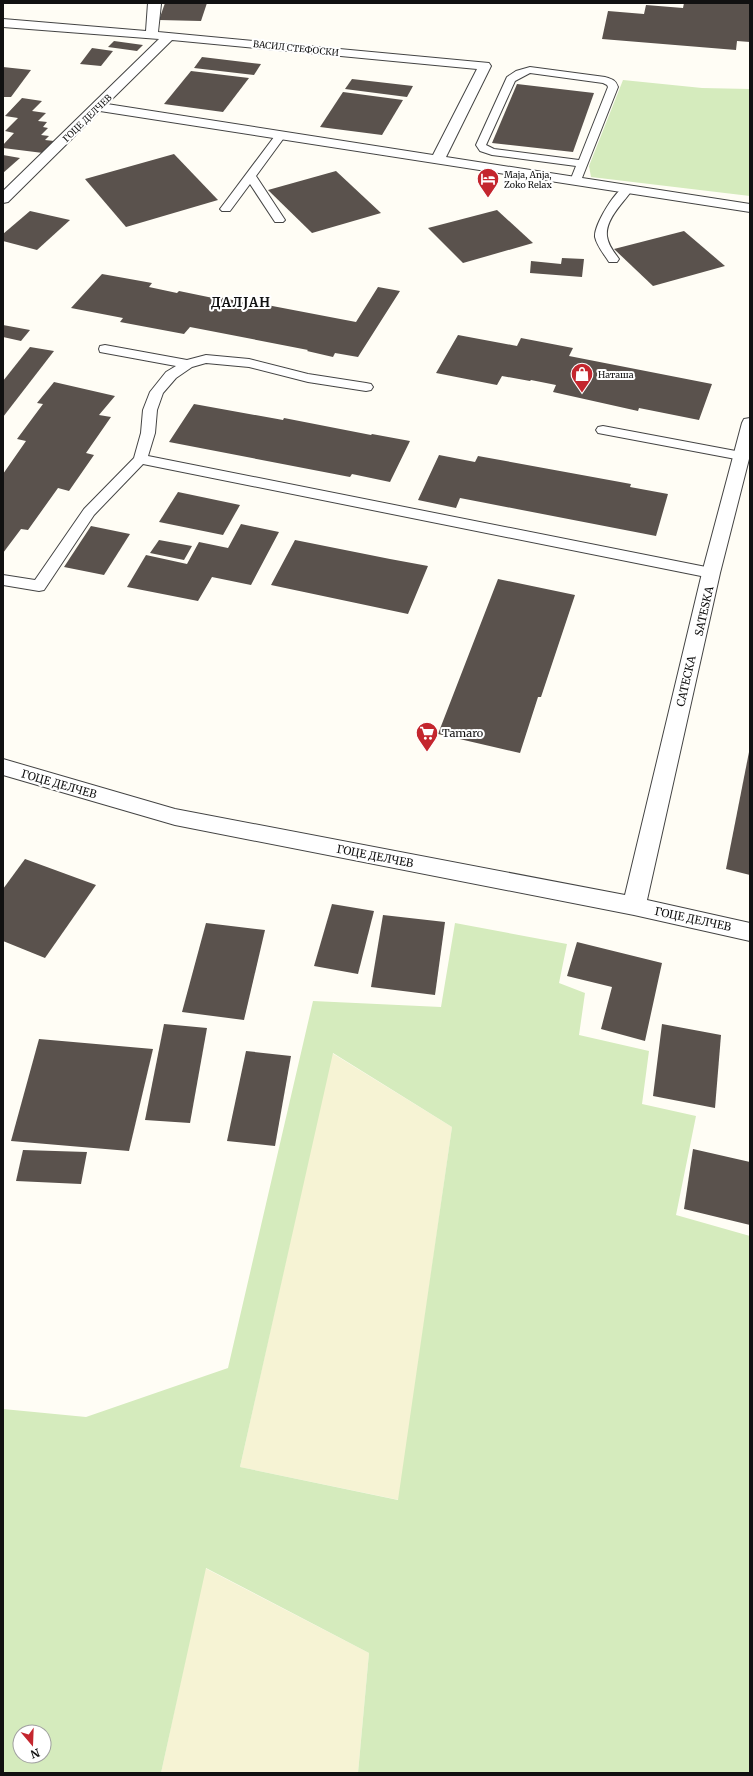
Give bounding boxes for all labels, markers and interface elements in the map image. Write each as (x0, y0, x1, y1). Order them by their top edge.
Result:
street label: ВАСИЛ СТЕФОСКИ (252, 38, 340, 58)
street label: ГОЦЕ ДЕЛЧЕВ (60, 92, 114, 144)
hotel icon: Maja, Anja, Zoko Relax (475, 166, 501, 199)
place label: Maja, Anja, Zoko Relax (504, 169, 552, 190)
district label: ДАЛЈАН (211, 294, 271, 311)
shop icon: Наташа (569, 361, 595, 394)
place label: Наташа (598, 369, 634, 380)
street label: SATESKA (691, 584, 717, 637)
street label: САТЕСКА (673, 654, 699, 708)
supermarket icon: Tamaro (414, 720, 440, 753)
place label: Tamaro (442, 726, 484, 740)
street label: ГОЦЕ ДЕЛЧЕВ (20, 767, 99, 802)
street label: ГОЦЕ ДЕЛЧЕВ (335, 842, 415, 870)
street label: ГОЦЕ ДЕЛЧЕВ (653, 904, 733, 934)
north arrow (12, 1724, 52, 1764)
text: N (29, 1745, 42, 1762)

